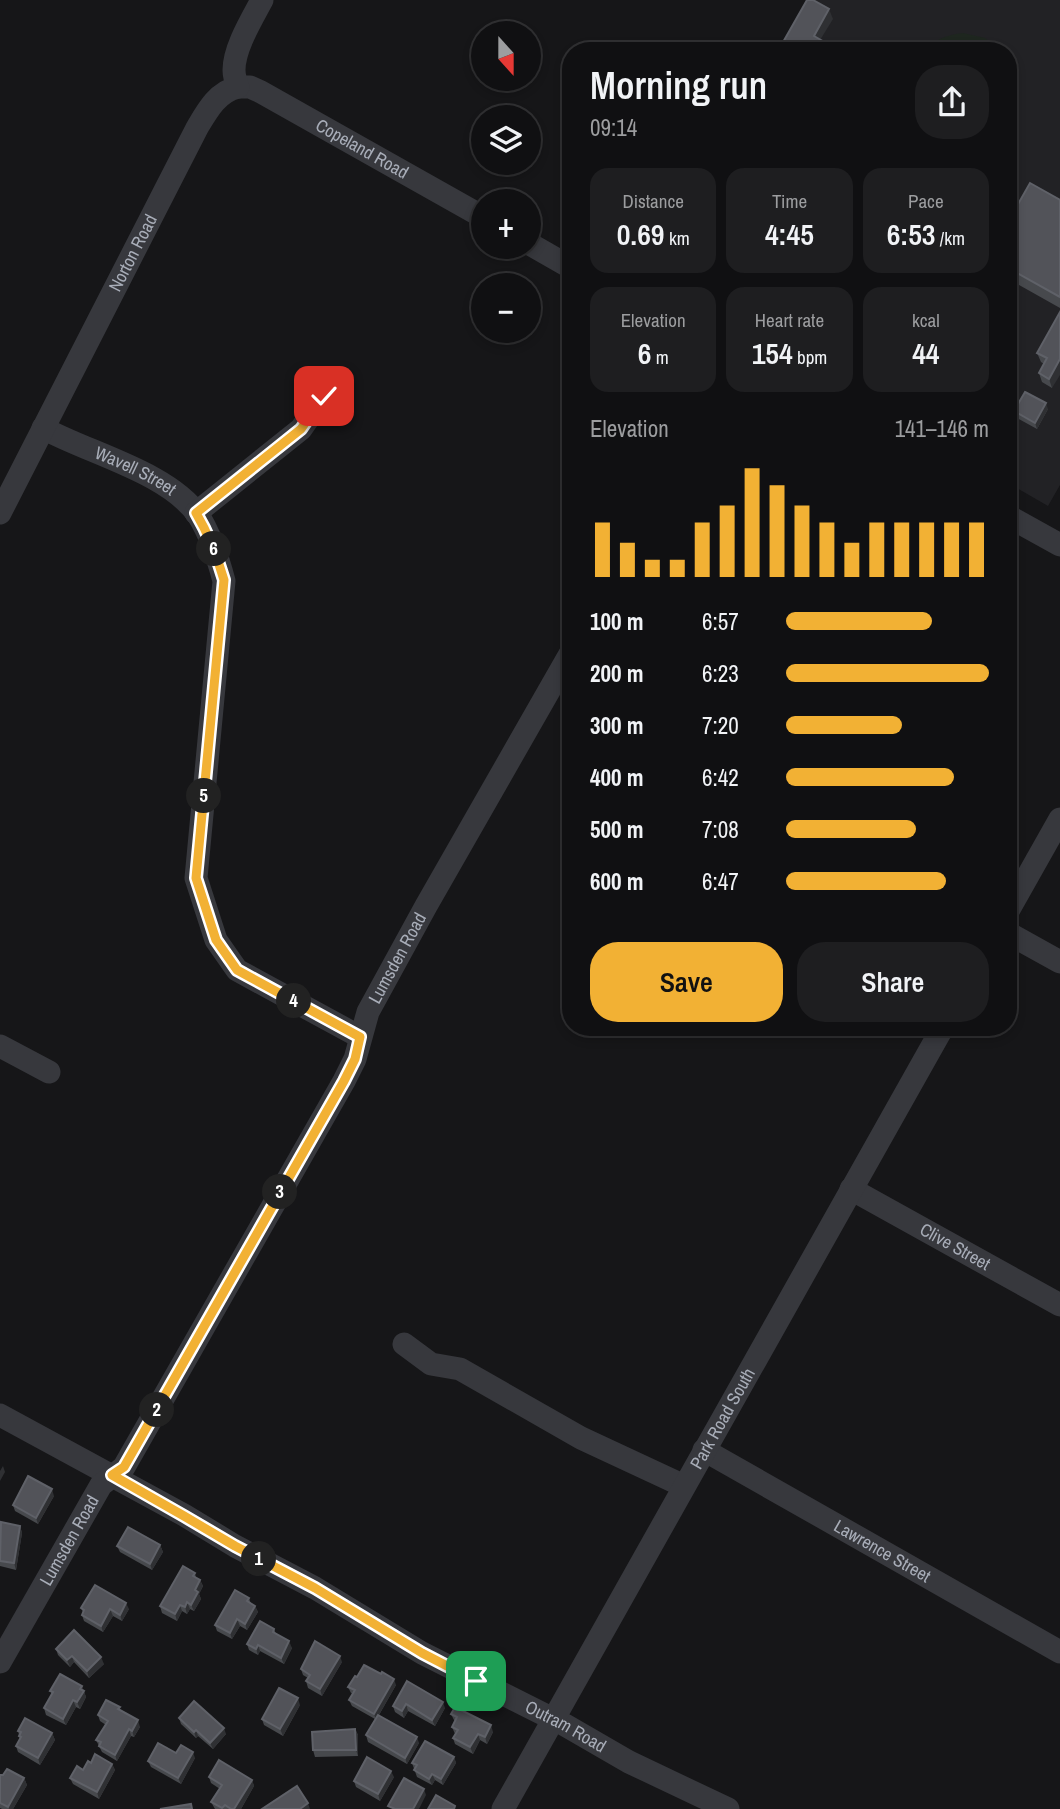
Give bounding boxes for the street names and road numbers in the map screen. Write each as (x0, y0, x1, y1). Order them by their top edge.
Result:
street label: Copeland Road (311, 112, 413, 185)
street label: Norton Road (102, 210, 163, 296)
street label: Wavell Street (91, 440, 182, 501)
street label: Lumsden Road (362, 908, 432, 1008)
street label: Clive Street (915, 1217, 995, 1276)
street label: Park Road South (684, 1363, 761, 1473)
street label: Lumsden Road (33, 1490, 105, 1590)
street label: Lawrence Street (830, 1513, 936, 1588)
street label: Outram Road (521, 1694, 611, 1758)

